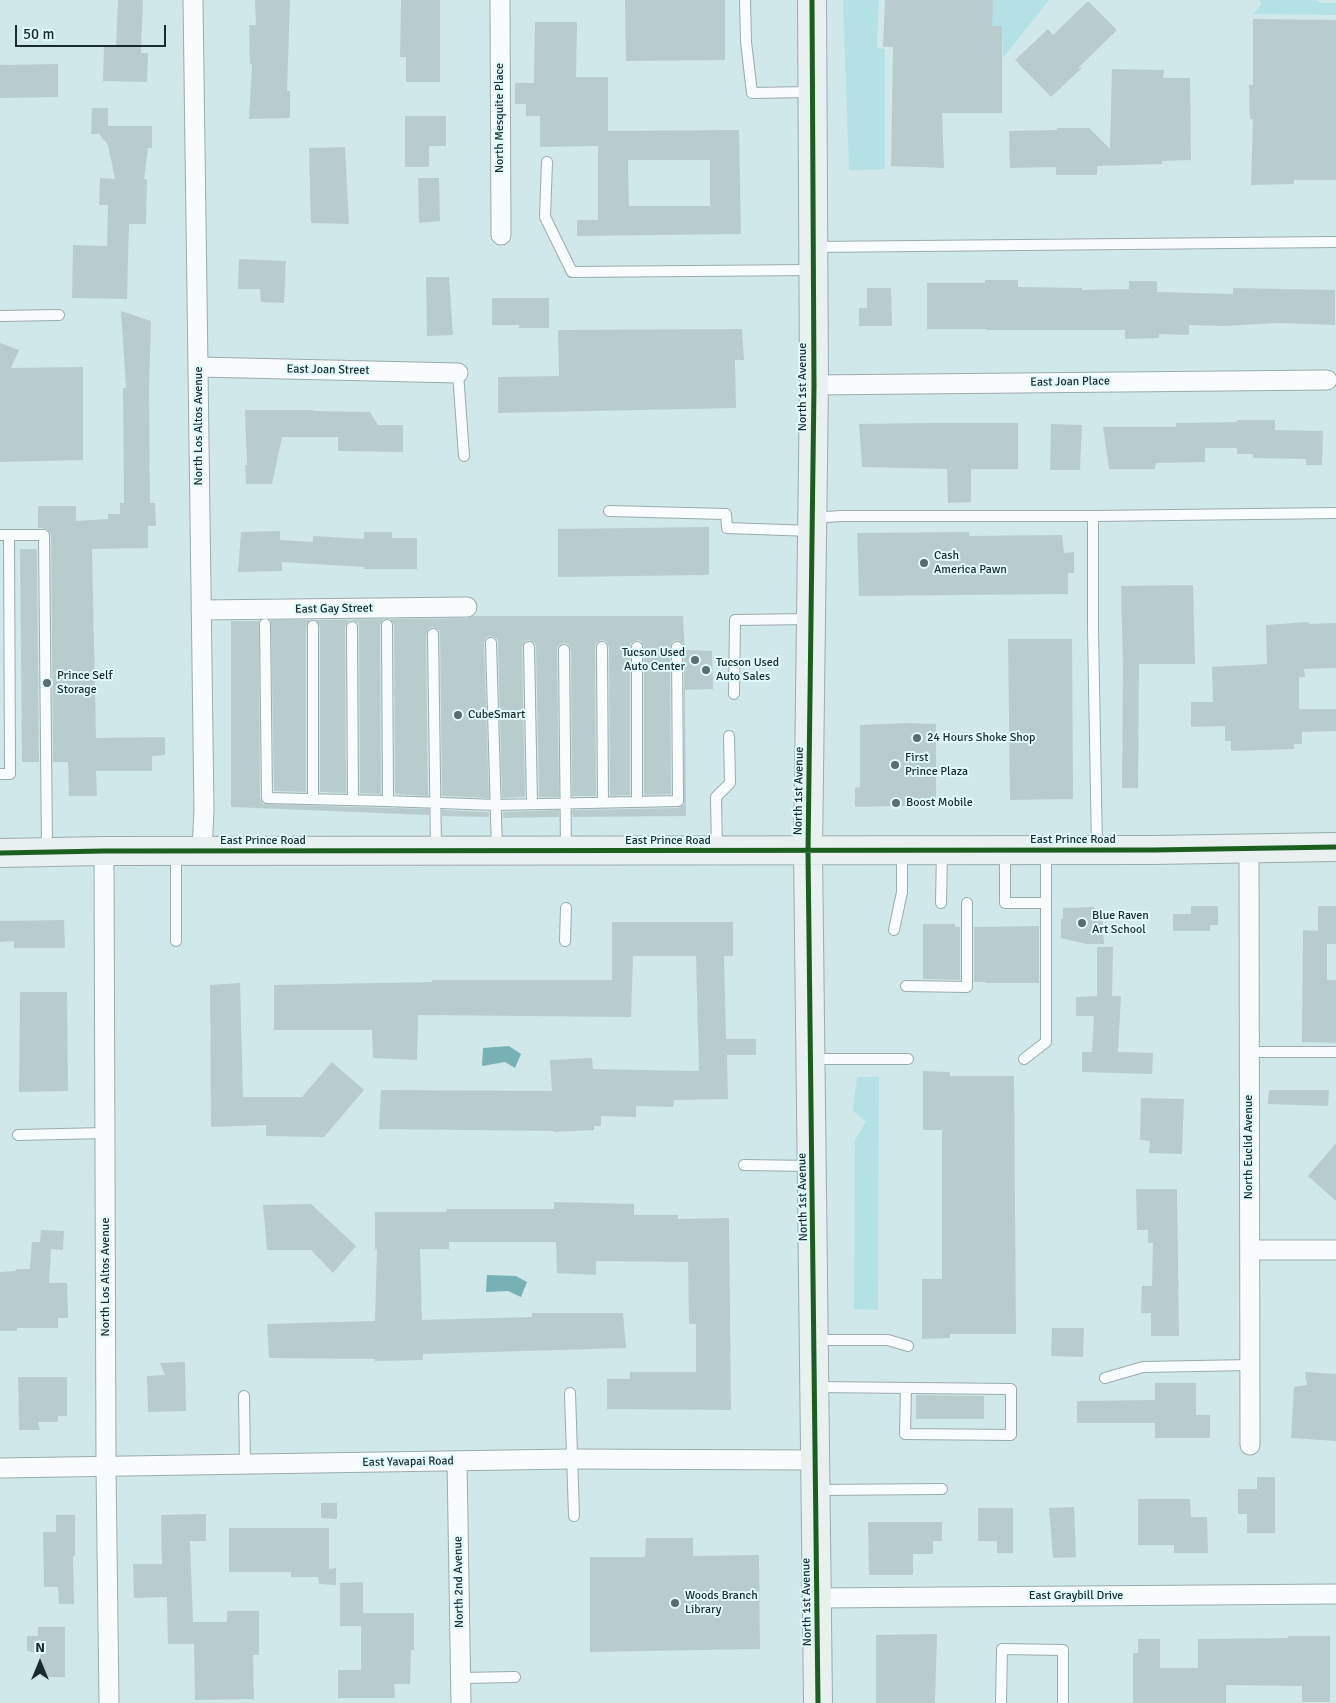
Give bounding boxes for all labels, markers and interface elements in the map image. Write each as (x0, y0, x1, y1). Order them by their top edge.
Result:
scale bar (18, 15, 169, 47)
text: 50 m (23, 25, 54, 43)
street label: North Mesquite Place (493, 63, 507, 173)
street label: North 1st Avenue (796, 343, 810, 431)
street label: East Joan Street (286, 362, 370, 378)
street label: North Los Altos Avenue (192, 367, 206, 485)
street label: East Joan Place (1030, 374, 1110, 390)
place label: Cash America Pawn (934, 549, 1007, 577)
marker: Cash America Pawn (918, 557, 930, 569)
street label: East Gay Street (295, 601, 373, 617)
place label: Tucson Used Auto Center (622, 646, 685, 674)
marker: Tucson Used Auto Center (689, 654, 701, 666)
place label: Tucson Used Auto Sales (716, 656, 779, 684)
marker: Tucson Used Auto Sales (700, 664, 712, 676)
place label: Prince Self Storage (57, 669, 112, 697)
marker: Prince Self Storage (41, 677, 53, 689)
place label: CubeSmart (468, 708, 525, 722)
marker: CubeSmart (452, 709, 464, 721)
place label: 24 Hours Shoke Shop (927, 731, 1035, 745)
marker: 24 Hours Shoke Shop (911, 732, 923, 744)
street label: North 1st Avenue (791, 747, 807, 835)
place label: First Prince Plaza (905, 751, 968, 779)
marker: First Prince Plaza (889, 759, 901, 771)
place label: Boost Mobile (906, 796, 973, 810)
marker: Boost Mobile (890, 797, 902, 809)
street label: East Prince Road (1030, 833, 1116, 847)
street label: East Prince Road (220, 834, 306, 848)
street label: East Prince Road (625, 834, 711, 848)
place label: Blue Raven Art School (1092, 909, 1149, 937)
marker: Blue Raven Art School (1076, 917, 1088, 929)
street label: North Euclid Avenue (1242, 1095, 1256, 1199)
street label: North 1st Avenue (795, 1153, 811, 1241)
street label: North Los Altos Avenue (99, 1218, 113, 1336)
street label: East Yavapai Road (362, 1454, 454, 1470)
street label: North 2nd Avenue (451, 1536, 467, 1628)
street label: North 1st Avenue (799, 1558, 815, 1646)
place label: Woods Branch Library (685, 1589, 758, 1617)
street label: East Graybill Drive (1029, 1589, 1123, 1603)
marker: Woods Branch Library (669, 1597, 681, 1609)
north arrow (15, 1638, 65, 1688)
text: N (35, 1639, 45, 1656)

